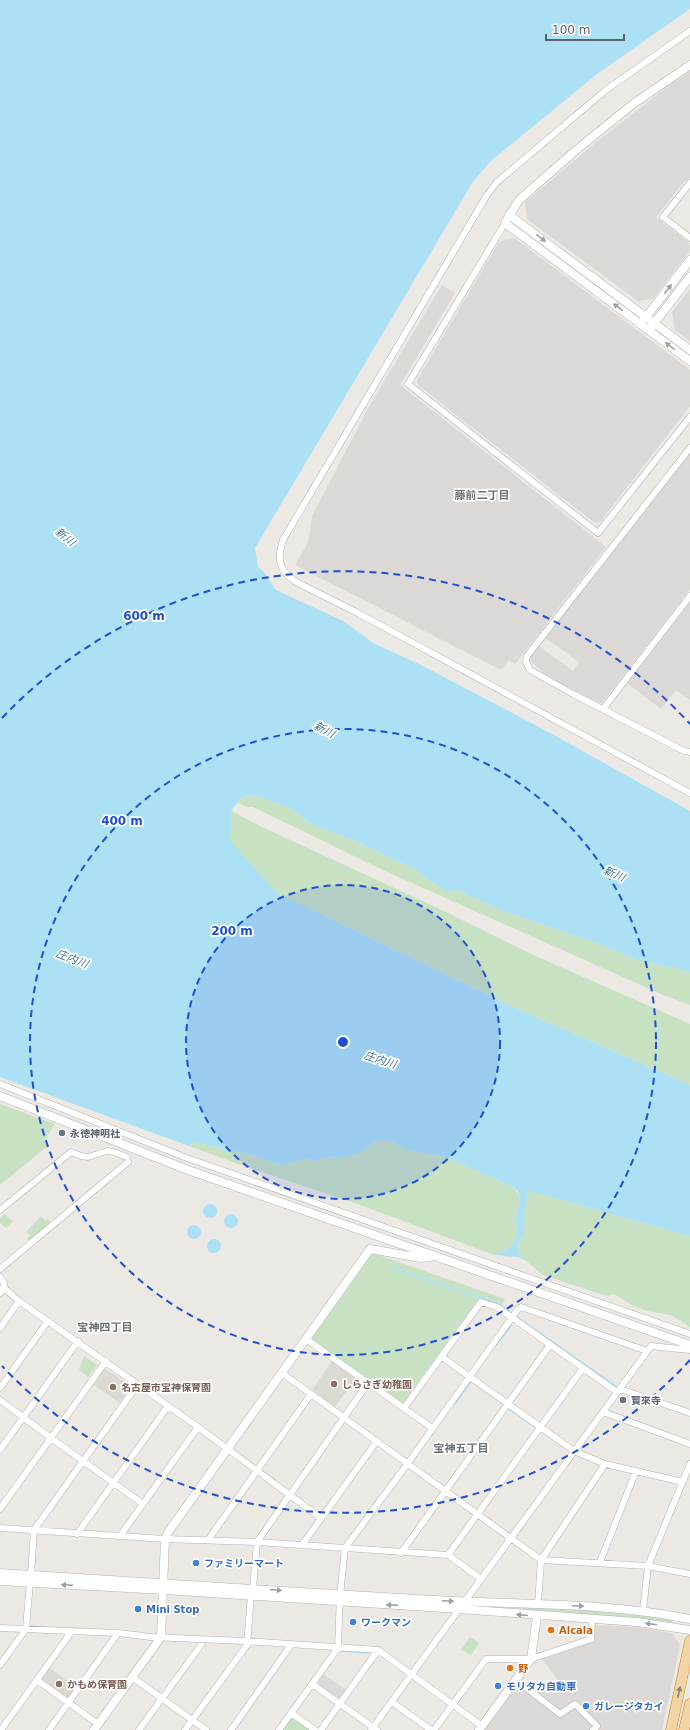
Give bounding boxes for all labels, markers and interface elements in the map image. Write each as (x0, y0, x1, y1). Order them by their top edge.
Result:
scale bar (546, 16, 624, 42)
text: 100 m (552, 23, 590, 37)
one-way arrow (535, 234, 546, 243)
one-way arrow (664, 283, 672, 294)
one-way arrow (613, 303, 623, 311)
one-way arrow (664, 341, 675, 350)
district label: 藤前二丁目 (455, 489, 510, 502)
water label: 新川 (52, 525, 78, 550)
text: 600 m (123, 609, 165, 623)
water label: 新川 (311, 719, 338, 741)
text: 400 m (101, 814, 143, 828)
water label: 新川 (601, 864, 628, 885)
text: 200 m (211, 924, 253, 938)
water label: 庄内川 (54, 947, 91, 971)
centre of rings (336, 1035, 350, 1049)
water label: 庄内川 (362, 1049, 399, 1072)
marker: 永徳神明社 (57, 1128, 67, 1138)
place label: 永徳神明社 (70, 1128, 121, 1139)
district label: 宝神四丁目 (78, 1321, 133, 1334)
marker: しらさぎ幼稚園 (329, 1379, 339, 1389)
place label: しらさぎ幼稚園 (342, 1379, 412, 1390)
marker: 名古屋市宝神保育園 (108, 1382, 118, 1392)
place label: 名古屋市宝神保育園 (121, 1382, 211, 1393)
marker: 寳來寺 (618, 1395, 628, 1405)
place label: 寳來寺 (631, 1395, 661, 1406)
district label: 宝神五丁目 (434, 1442, 489, 1455)
marker: ファミリーマート (191, 1558, 201, 1568)
place label: ファミリーマート (204, 1558, 284, 1569)
one-way arrow (61, 1581, 73, 1588)
one-way arrow (270, 1587, 283, 1593)
one-way arrow (442, 1598, 455, 1604)
one-way arrow (386, 1602, 398, 1609)
one-way arrow (572, 1603, 584, 1610)
marker: Mini Stop (133, 1604, 143, 1614)
place label: Mini Stop (146, 1604, 199, 1615)
one-way arrow (516, 1611, 528, 1618)
marker: ワークマン (348, 1617, 358, 1627)
place label: ワークマン (361, 1617, 411, 1628)
one-way arrow (645, 1621, 657, 1627)
marker: Alcala (546, 1625, 556, 1635)
place label: Alcala (559, 1625, 593, 1636)
marker: 野 (505, 1663, 515, 1673)
place label: 野 (518, 1663, 529, 1674)
marker: かもめ保育園 (54, 1679, 64, 1689)
place label: かもめ保育園 (67, 1679, 127, 1690)
marker: モリタカ自動車 (493, 1681, 503, 1691)
place label: モリタカ自動車 (506, 1681, 576, 1692)
one-way arrow (676, 1686, 682, 1698)
marker: ガレージタカイ (581, 1701, 591, 1711)
place label: ガレージタカイ (594, 1701, 664, 1712)

